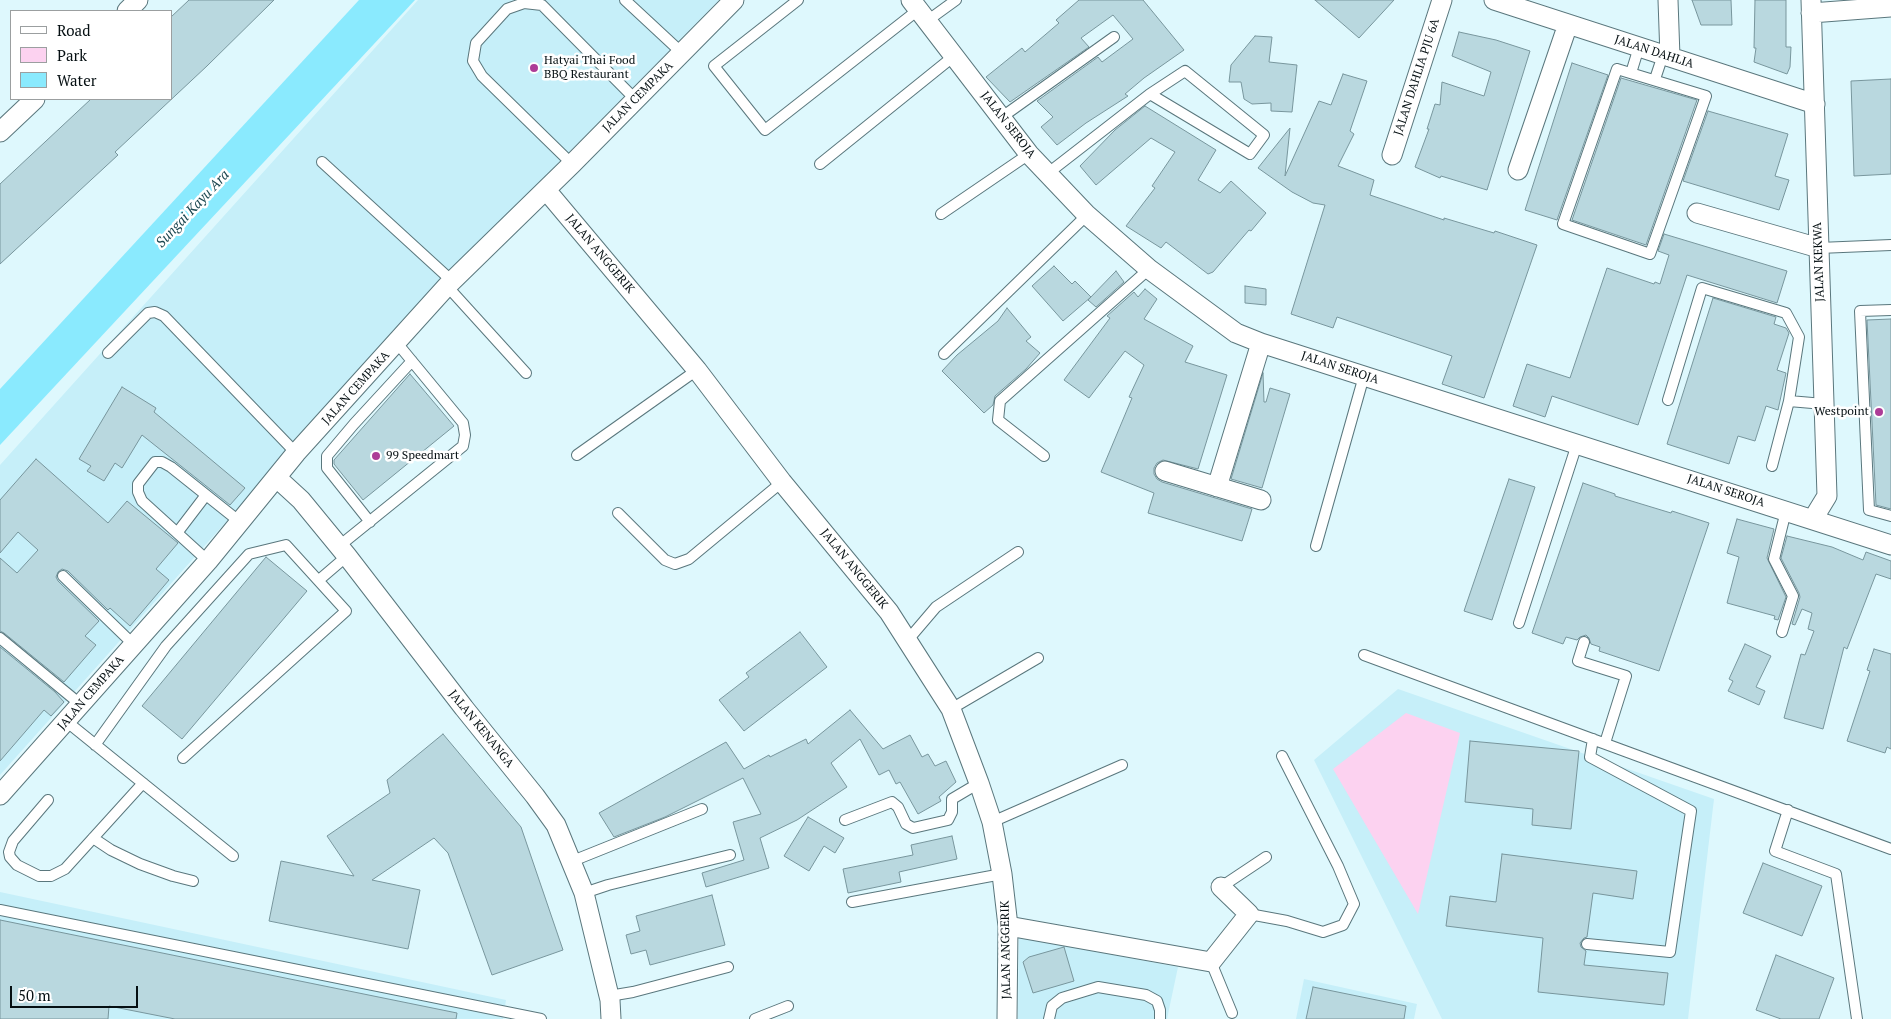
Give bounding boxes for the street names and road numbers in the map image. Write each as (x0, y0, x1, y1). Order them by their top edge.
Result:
street label: JALAN DAHLIA PJU 6A (1391, 17, 1443, 137)
street label: JALAN DAHLIA (1613, 32, 1695, 72)
street label: JALAN CEMPAKA (600, 59, 676, 135)
street label: JALAN SEROJA (978, 89, 1038, 161)
street label: JALAN ANGGERIK (563, 212, 637, 296)
street label: JALAN KEKWA (1810, 222, 1828, 302)
street label: JALAN CEMPAKA (319, 348, 393, 428)
street label: JALAN SEROJA (1299, 349, 1381, 387)
street label: JALAN SEROJA (1685, 472, 1767, 510)
street label: JALAN ANGGERIK (817, 526, 891, 612)
street label: JALAN CEMPAKA (55, 653, 127, 733)
street label: JALAN KENANGA (445, 687, 517, 771)
street label: JALAN ANGGERIK (998, 900, 1014, 1000)

